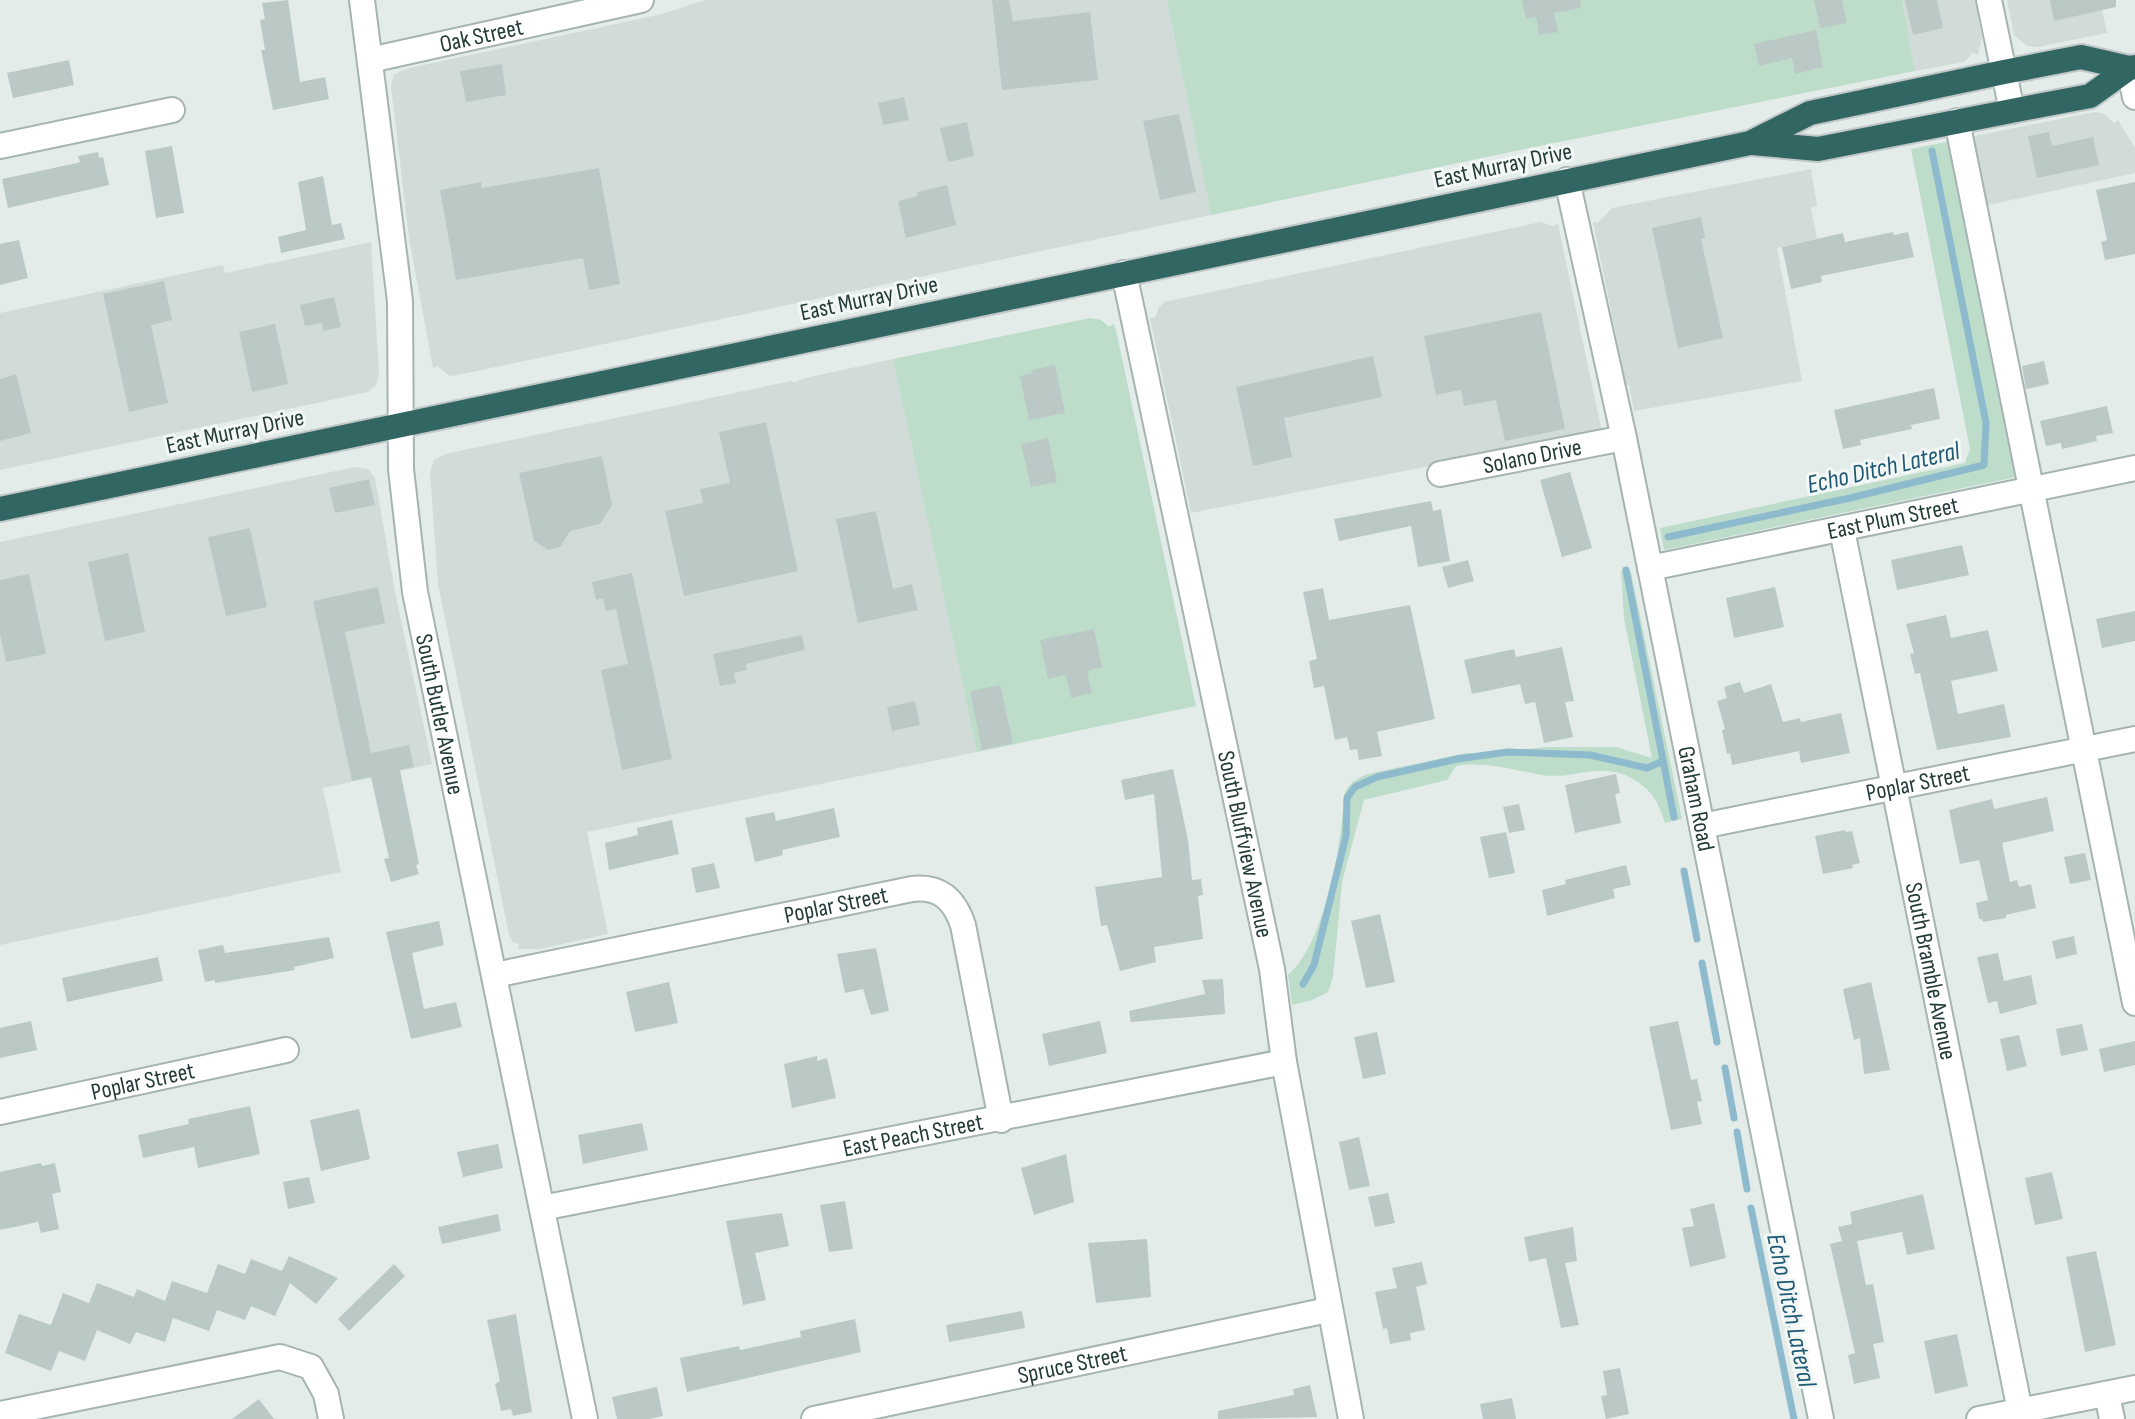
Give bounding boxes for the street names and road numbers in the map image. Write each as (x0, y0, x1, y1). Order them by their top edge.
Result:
street label: Oak Street (437, 13, 526, 59)
street label: East Murray Drive (1431, 137, 1575, 194)
street label: East Murray Drive (797, 270, 941, 327)
street label: East Murray Drive (163, 403, 307, 460)
street label: Solano Drive (1481, 433, 1584, 480)
street label: East Plum Street (1825, 491, 1961, 546)
street label: South Butler Avenue (409, 631, 470, 797)
street label: Graham Road (1671, 744, 1721, 854)
street label: South Bluffview Avenue (1211, 748, 1279, 940)
street label: Poplar Street (1863, 759, 1972, 808)
street label: Poplar Street (781, 880, 890, 930)
street label: South Bramble Avenue (1899, 880, 1963, 1062)
street label: Poplar Street (88, 1056, 197, 1107)
street label: East Peach Street (841, 1108, 985, 1163)
street label: Spruce Street (1015, 1339, 1130, 1390)

